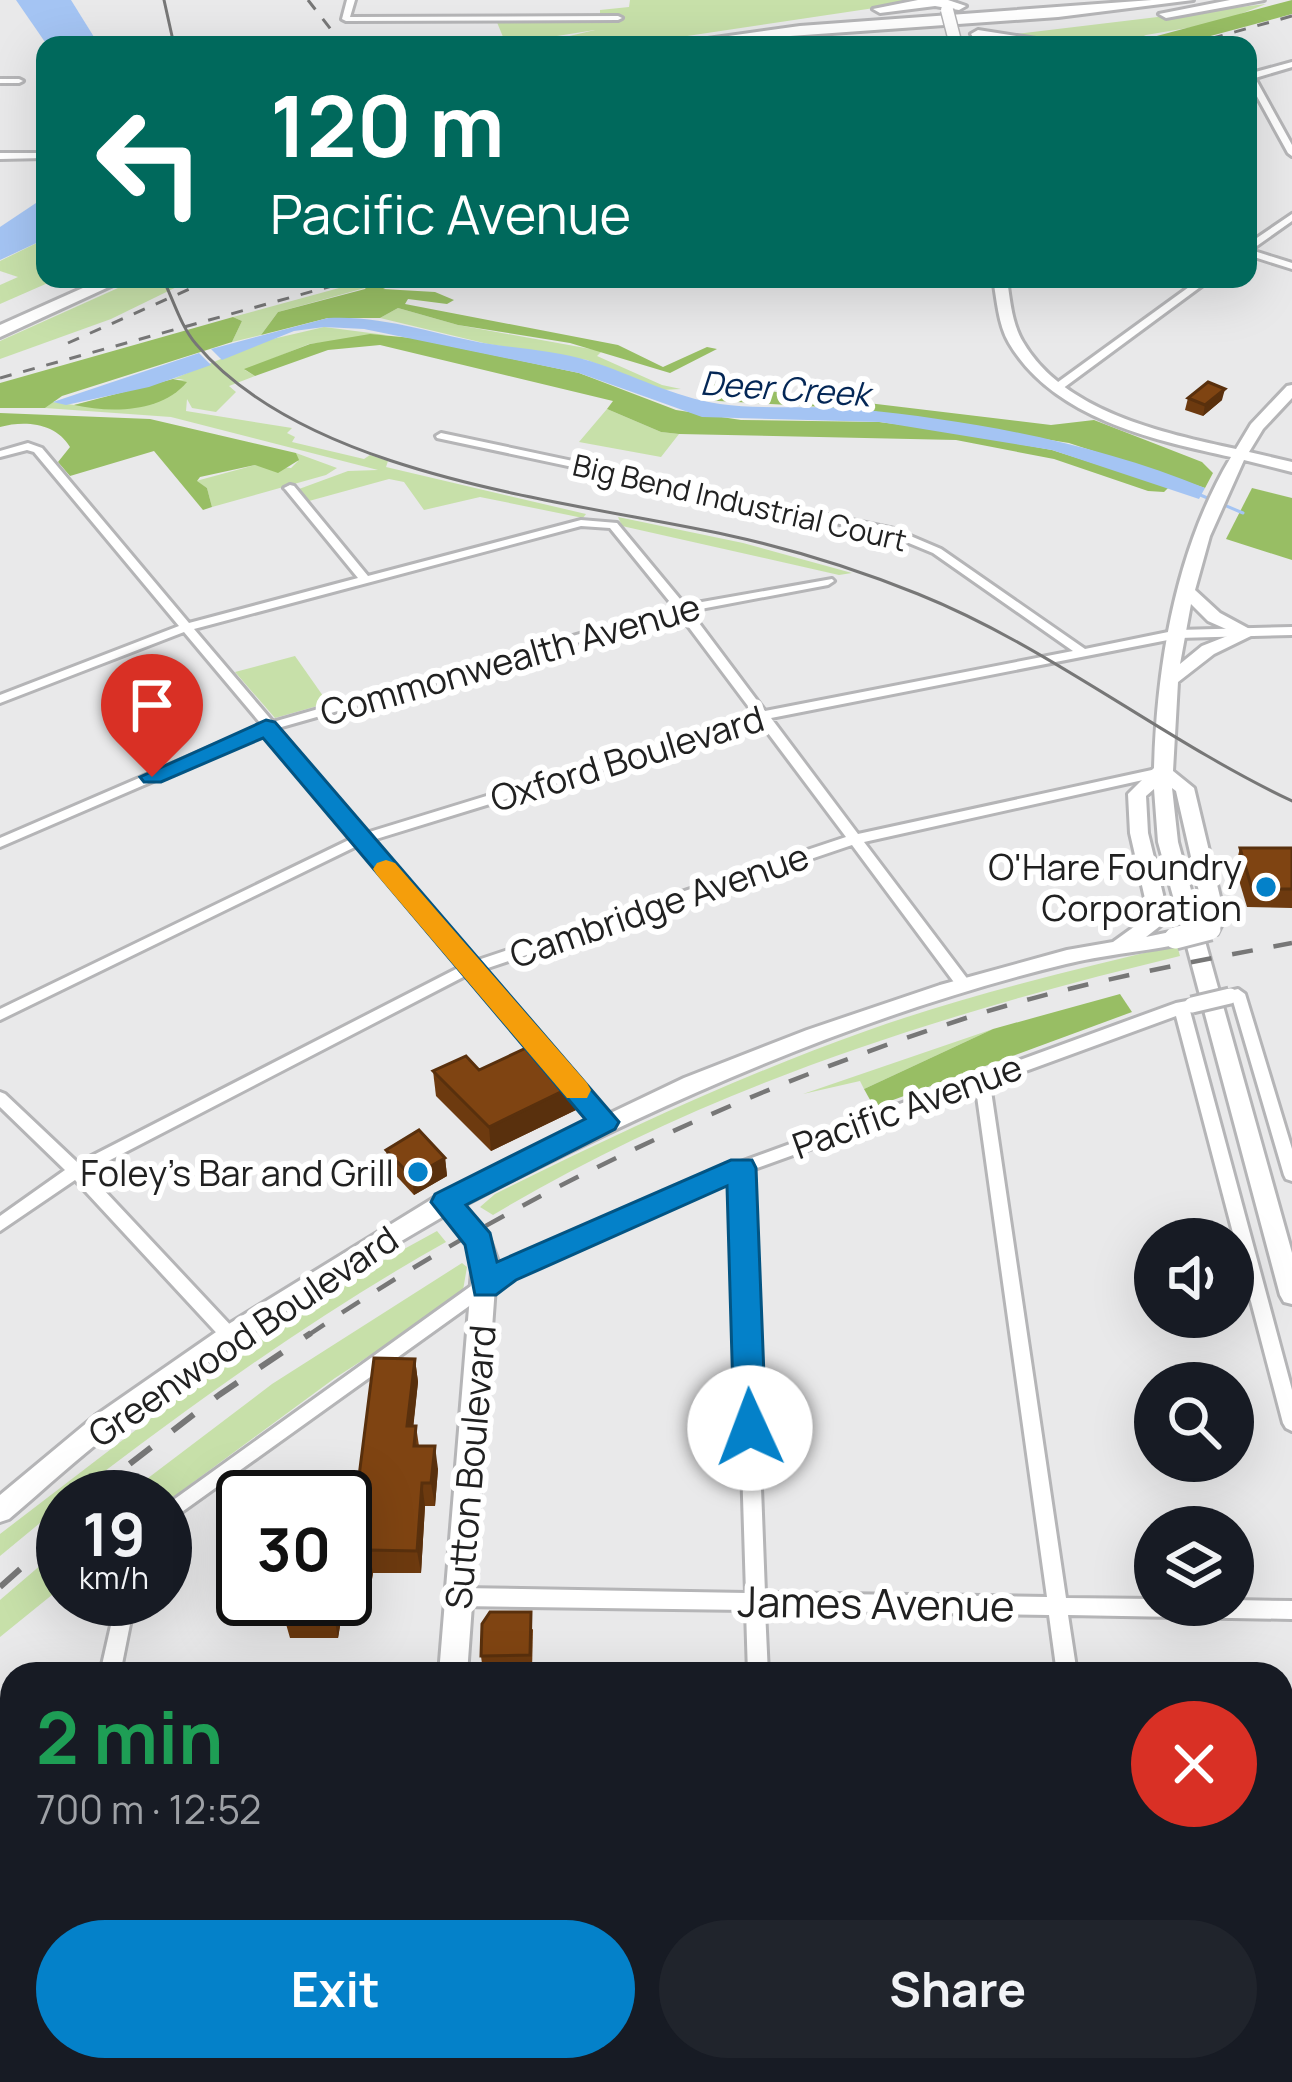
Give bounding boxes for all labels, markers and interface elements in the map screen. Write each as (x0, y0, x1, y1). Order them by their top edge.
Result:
text: 120 m (270, 67, 504, 182)
icon: left (72, 84, 228, 240)
text: Pacific Avenue (270, 176, 631, 250)
water label: Deer Creek (699, 360, 876, 417)
street label: Big Bend Industrial Court (569, 444, 911, 560)
street label: Commonwealth Avenue (314, 581, 706, 737)
pin (101, 654, 203, 777)
icon: arrive (119, 672, 185, 738)
street label: Oxford Boulevard (484, 693, 770, 823)
street label: Cambridge Avenue (503, 831, 815, 979)
place label: O'Hare Foundry Corporation (988, 842, 1242, 932)
marker: O'Hare Foundry Corporation (1253, 874, 1279, 900)
street label: Pacific Avenue (785, 1042, 1029, 1170)
place label: Foley's Bar and Grill (80, 1148, 394, 1197)
marker: Foley's Bar and Grill (405, 1159, 431, 1185)
street label: Greenwood Boulevard (79, 1214, 407, 1458)
map controls (1134, 1218, 1254, 1626)
button: sound (1134, 1218, 1254, 1338)
street label: Sutton Boulevard (433, 1323, 507, 1611)
button: search (1134, 1362, 1254, 1482)
position arrow (687, 1365, 813, 1491)
speed limit sign: 30 (216, 1470, 372, 1626)
text: 19 (82, 1492, 146, 1574)
button: layers (1134, 1506, 1254, 1626)
text: km/h (79, 1557, 149, 1598)
street label: James Avenue (737, 1572, 1015, 1634)
text: 2 min (36, 1687, 223, 1786)
button: close (1131, 1701, 1257, 1827)
text: 700 m · 12:52 (36, 1782, 261, 1836)
button: Exit (36, 1920, 635, 2058)
button: Share (659, 1920, 1257, 2058)

